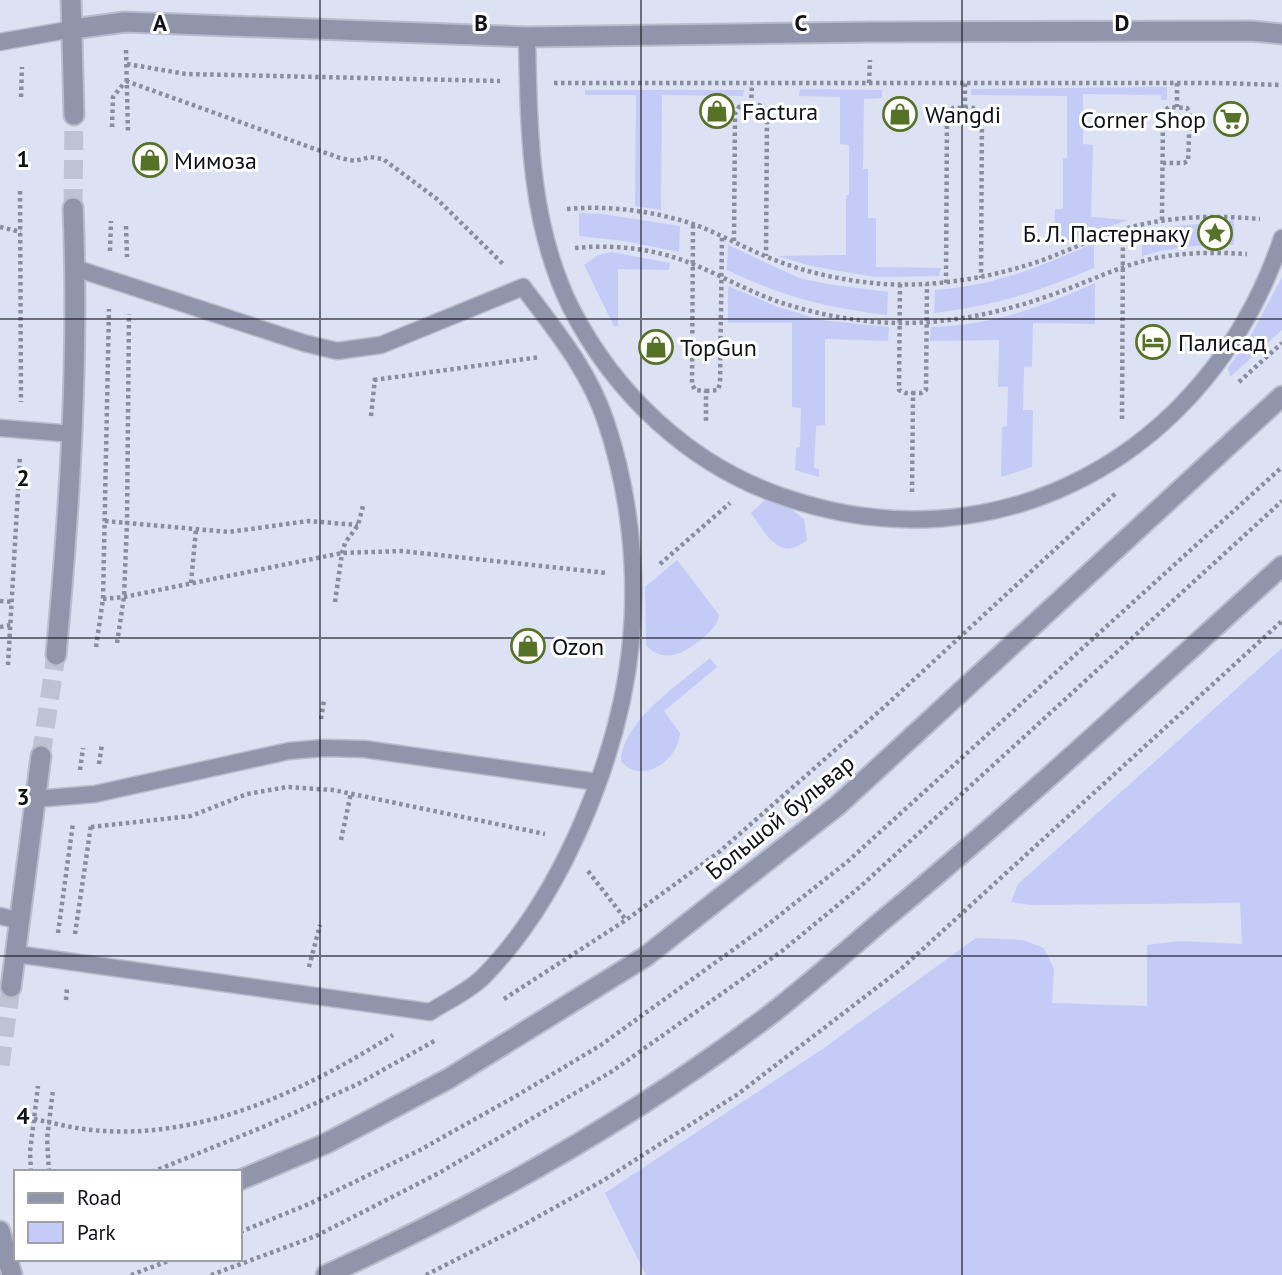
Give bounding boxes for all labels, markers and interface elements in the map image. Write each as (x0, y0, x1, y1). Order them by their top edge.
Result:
text: A (153, 8, 167, 37)
text: B (474, 8, 488, 37)
text: C (795, 8, 808, 37)
text: D (1115, 8, 1129, 37)
shop icon: Factura (698, 92, 736, 130)
shop icon: Wangdi (881, 95, 919, 133)
place label: Factura (742, 96, 818, 127)
place label: Wangdi (925, 99, 1001, 130)
supermarket icon: Corner Shop (1212, 100, 1250, 138)
place label: Corner Shop (1081, 104, 1206, 135)
shop icon: Мимоза (131, 141, 169, 179)
text: 1 (16, 144, 30, 173)
place label: Мимоза (174, 145, 257, 176)
place icon: Б. Л. Пастернаку (1196, 214, 1234, 252)
place label: Б. Л. Пастернаку (1023, 218, 1190, 249)
hotel icon: Палисад (1134, 323, 1172, 361)
place label: Палисад (1178, 327, 1267, 358)
shop icon: TopGun (637, 328, 675, 366)
place label: TopGun (680, 332, 757, 363)
text: 2 (16, 463, 30, 492)
shop icon: Ozon (509, 627, 547, 665)
place label: Ozon (552, 631, 604, 662)
street label: Большой бульвар (699, 747, 861, 887)
text: 3 (16, 782, 30, 811)
text: 4 (16, 1101, 30, 1130)
legend (14, 1170, 242, 1261)
text: Road (77, 1184, 121, 1211)
text: Park (77, 1219, 116, 1246)

